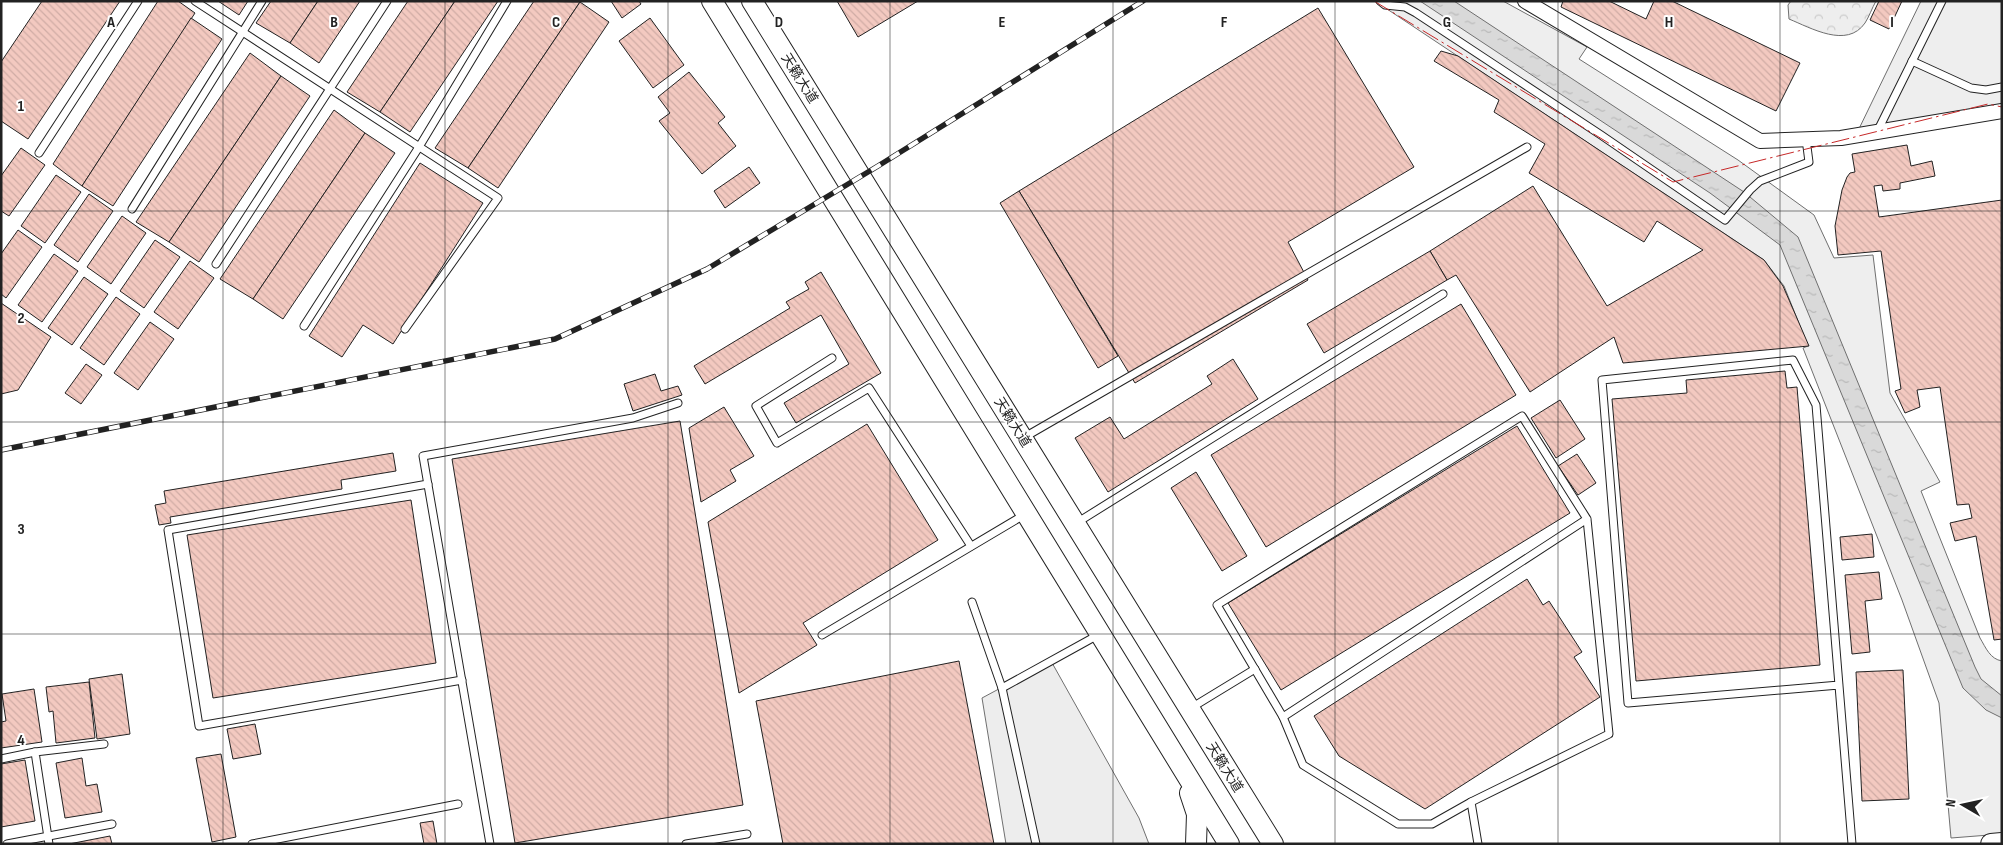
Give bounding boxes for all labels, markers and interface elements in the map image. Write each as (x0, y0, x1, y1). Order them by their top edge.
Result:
text: A (106, 13, 115, 32)
text: B (330, 13, 338, 32)
text: C (552, 13, 560, 32)
text: D (775, 13, 783, 32)
text: E (999, 13, 1006, 32)
text: F (1221, 13, 1228, 32)
text: G (1443, 13, 1451, 32)
text: H (1665, 13, 1673, 32)
text: I (1890, 13, 1894, 32)
street label: 天籁大道 (778, 50, 822, 107)
text: 1 (18, 97, 25, 116)
text: 2 (17, 309, 25, 328)
street label: 天籁大道 (991, 394, 1035, 451)
text: 3 (17, 520, 25, 539)
text: 4 (17, 731, 25, 750)
street label: 天籁大道 (1203, 739, 1247, 796)
north arrow (1938, 780, 1988, 830)
text: N (1942, 798, 1960, 808)

